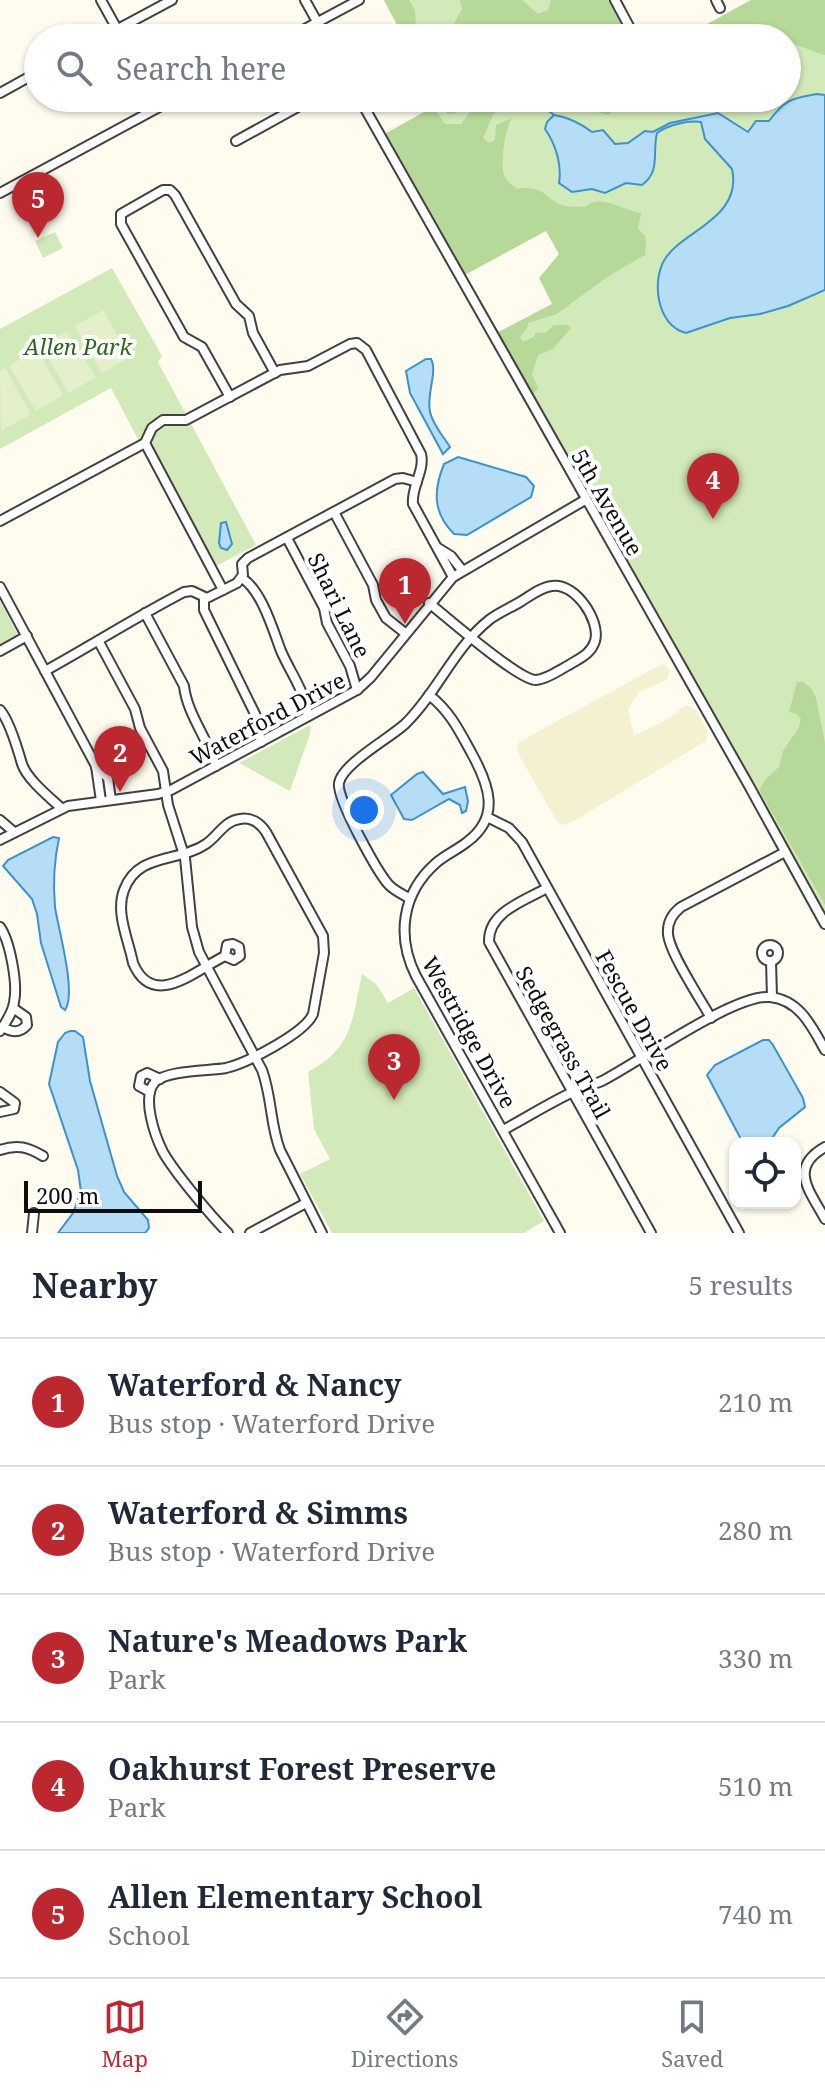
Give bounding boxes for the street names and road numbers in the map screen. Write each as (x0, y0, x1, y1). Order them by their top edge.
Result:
street label: 5th Avenue (565, 443, 651, 561)
street label: Shari Lane (302, 547, 378, 663)
street label: Waterford Drive (184, 664, 350, 772)
street label: Fescue Drive (589, 944, 681, 1076)
street label: Westridge Drive (416, 951, 524, 1113)
street label: Sedgegrass Trail (510, 960, 618, 1124)

